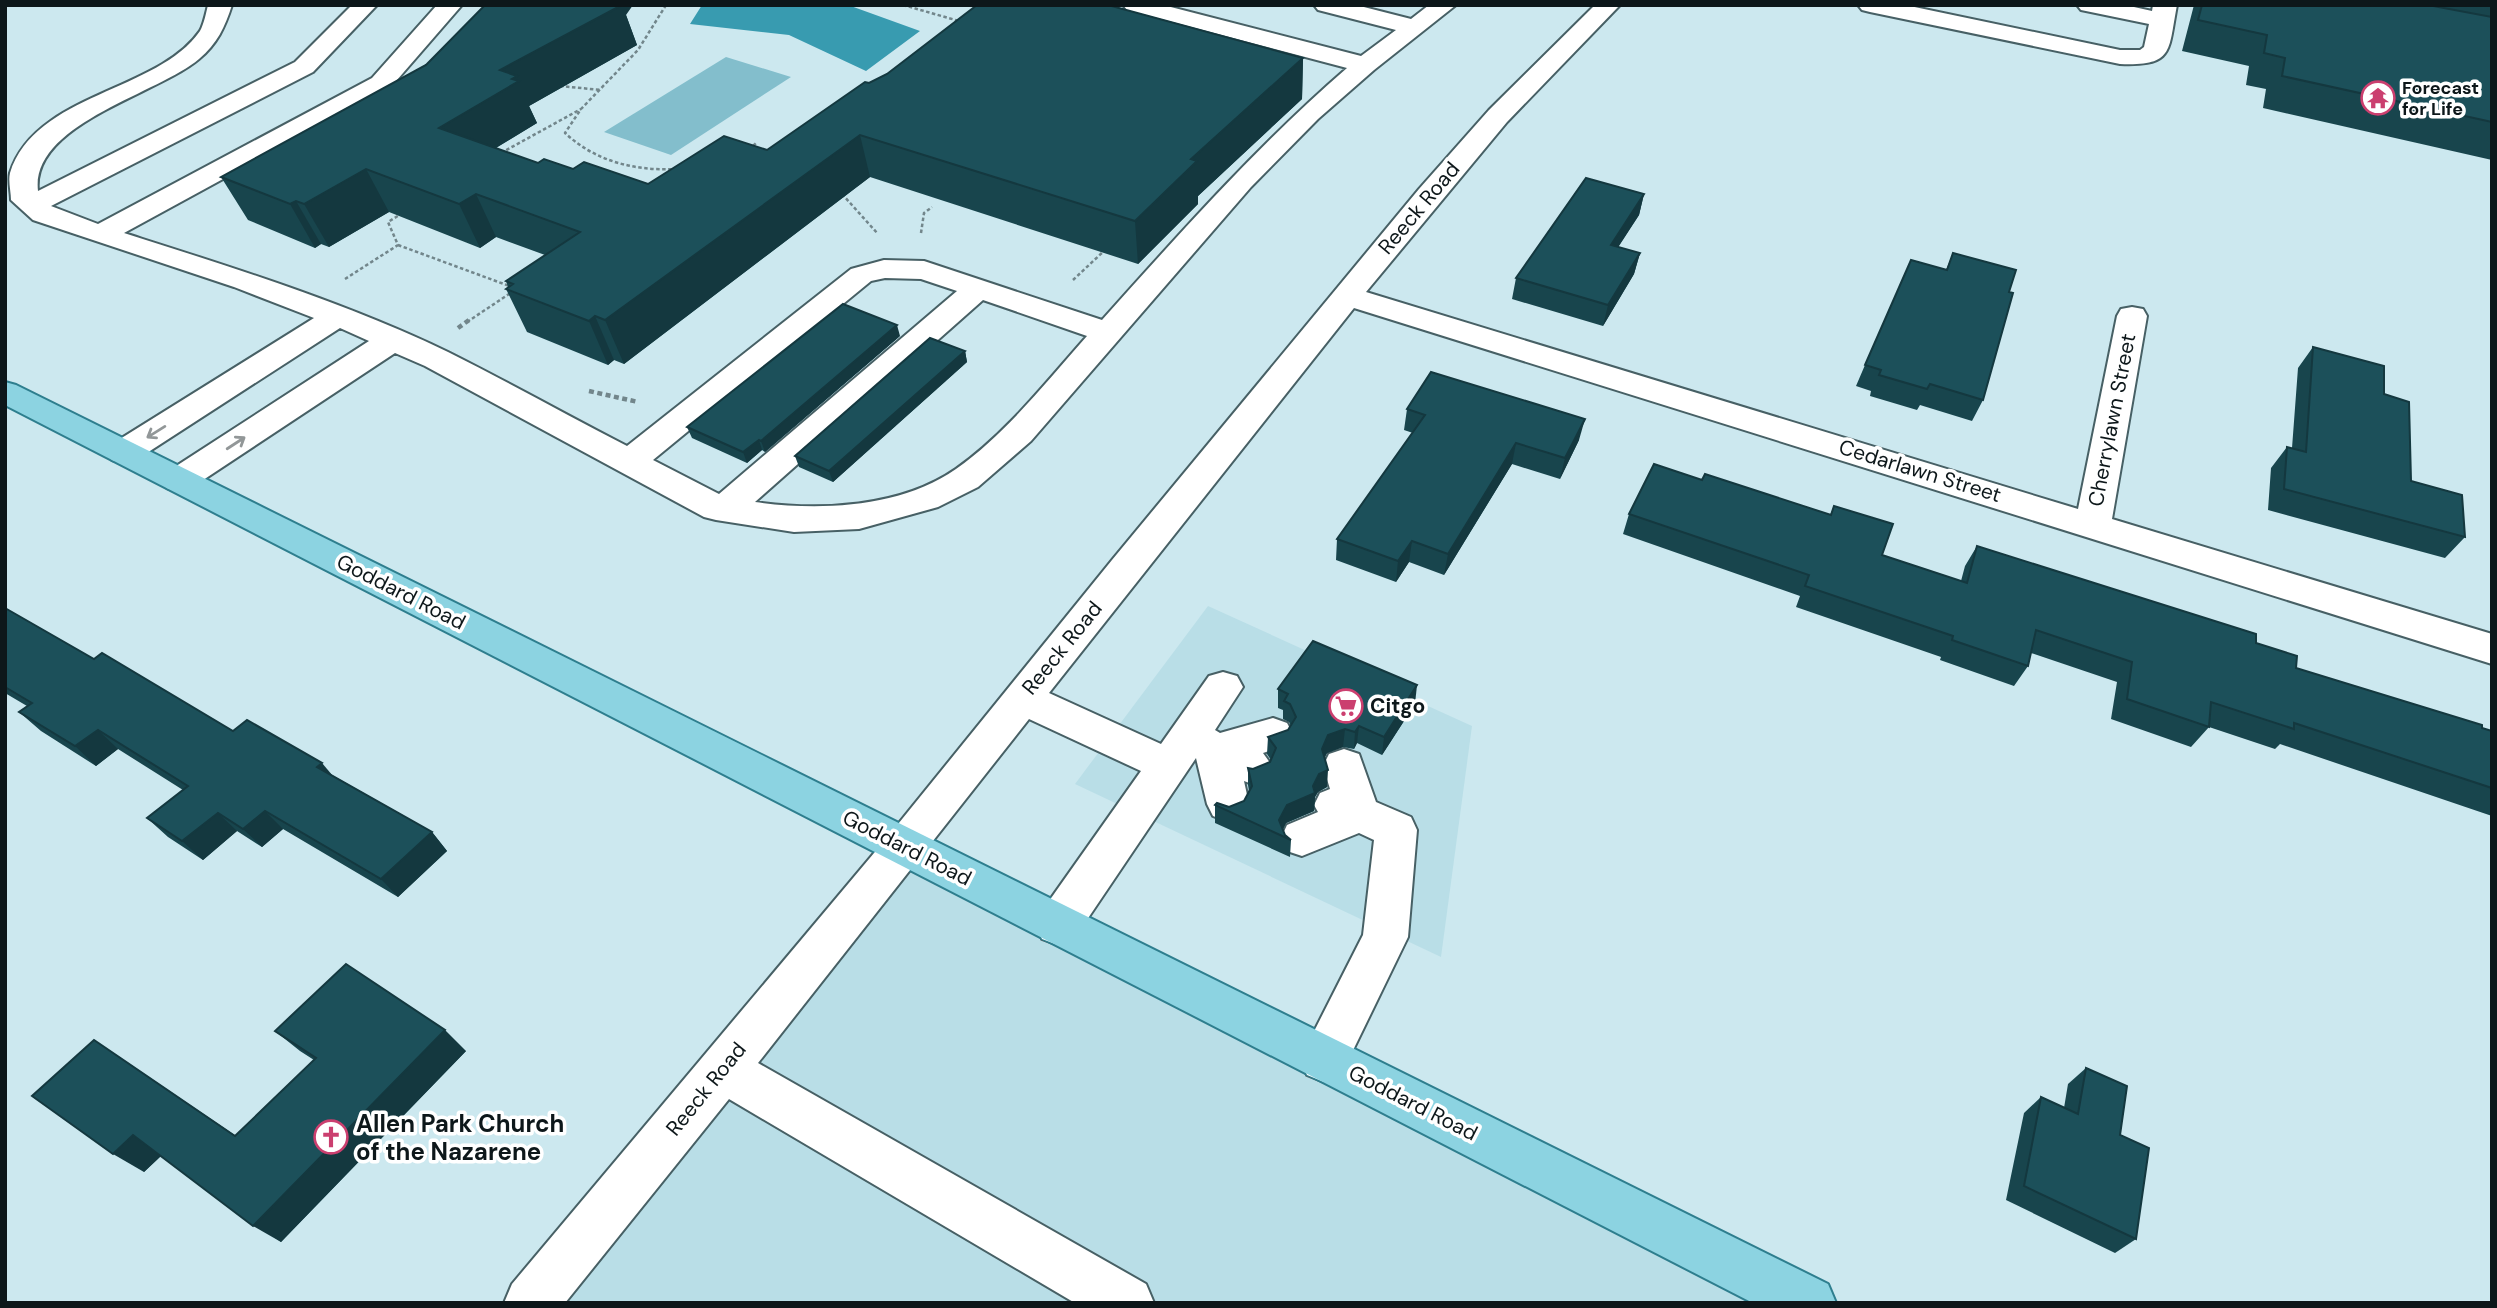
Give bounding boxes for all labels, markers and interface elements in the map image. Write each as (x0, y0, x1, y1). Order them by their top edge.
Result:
place label: Forecast for Life (2402, 76, 2479, 121)
temple icon: Forecast for Life (2359, 79, 2397, 117)
street label: Reeck Road (1372, 156, 1466, 260)
street label: Cherrylawn Street (2082, 331, 2142, 509)
one-way arrow (147, 426, 167, 440)
street label: Cedarlawn Street (1835, 433, 2005, 509)
one-way arrow (226, 435, 245, 450)
street label: Goddard Road (332, 547, 470, 637)
street label: Reeck Road (1016, 595, 1108, 701)
supermarket icon: Citgo (1327, 687, 1365, 725)
place label: Citgo (1370, 692, 1425, 720)
street label: Goddard Road (838, 803, 976, 893)
street label: Reeck Road (660, 1036, 752, 1142)
street label: Goddard Road (1344, 1058, 1482, 1148)
place label: Allen Park Church of the Nazarene (356, 1108, 564, 1167)
church icon: Allen Park Church of the Nazarene (312, 1118, 350, 1156)

